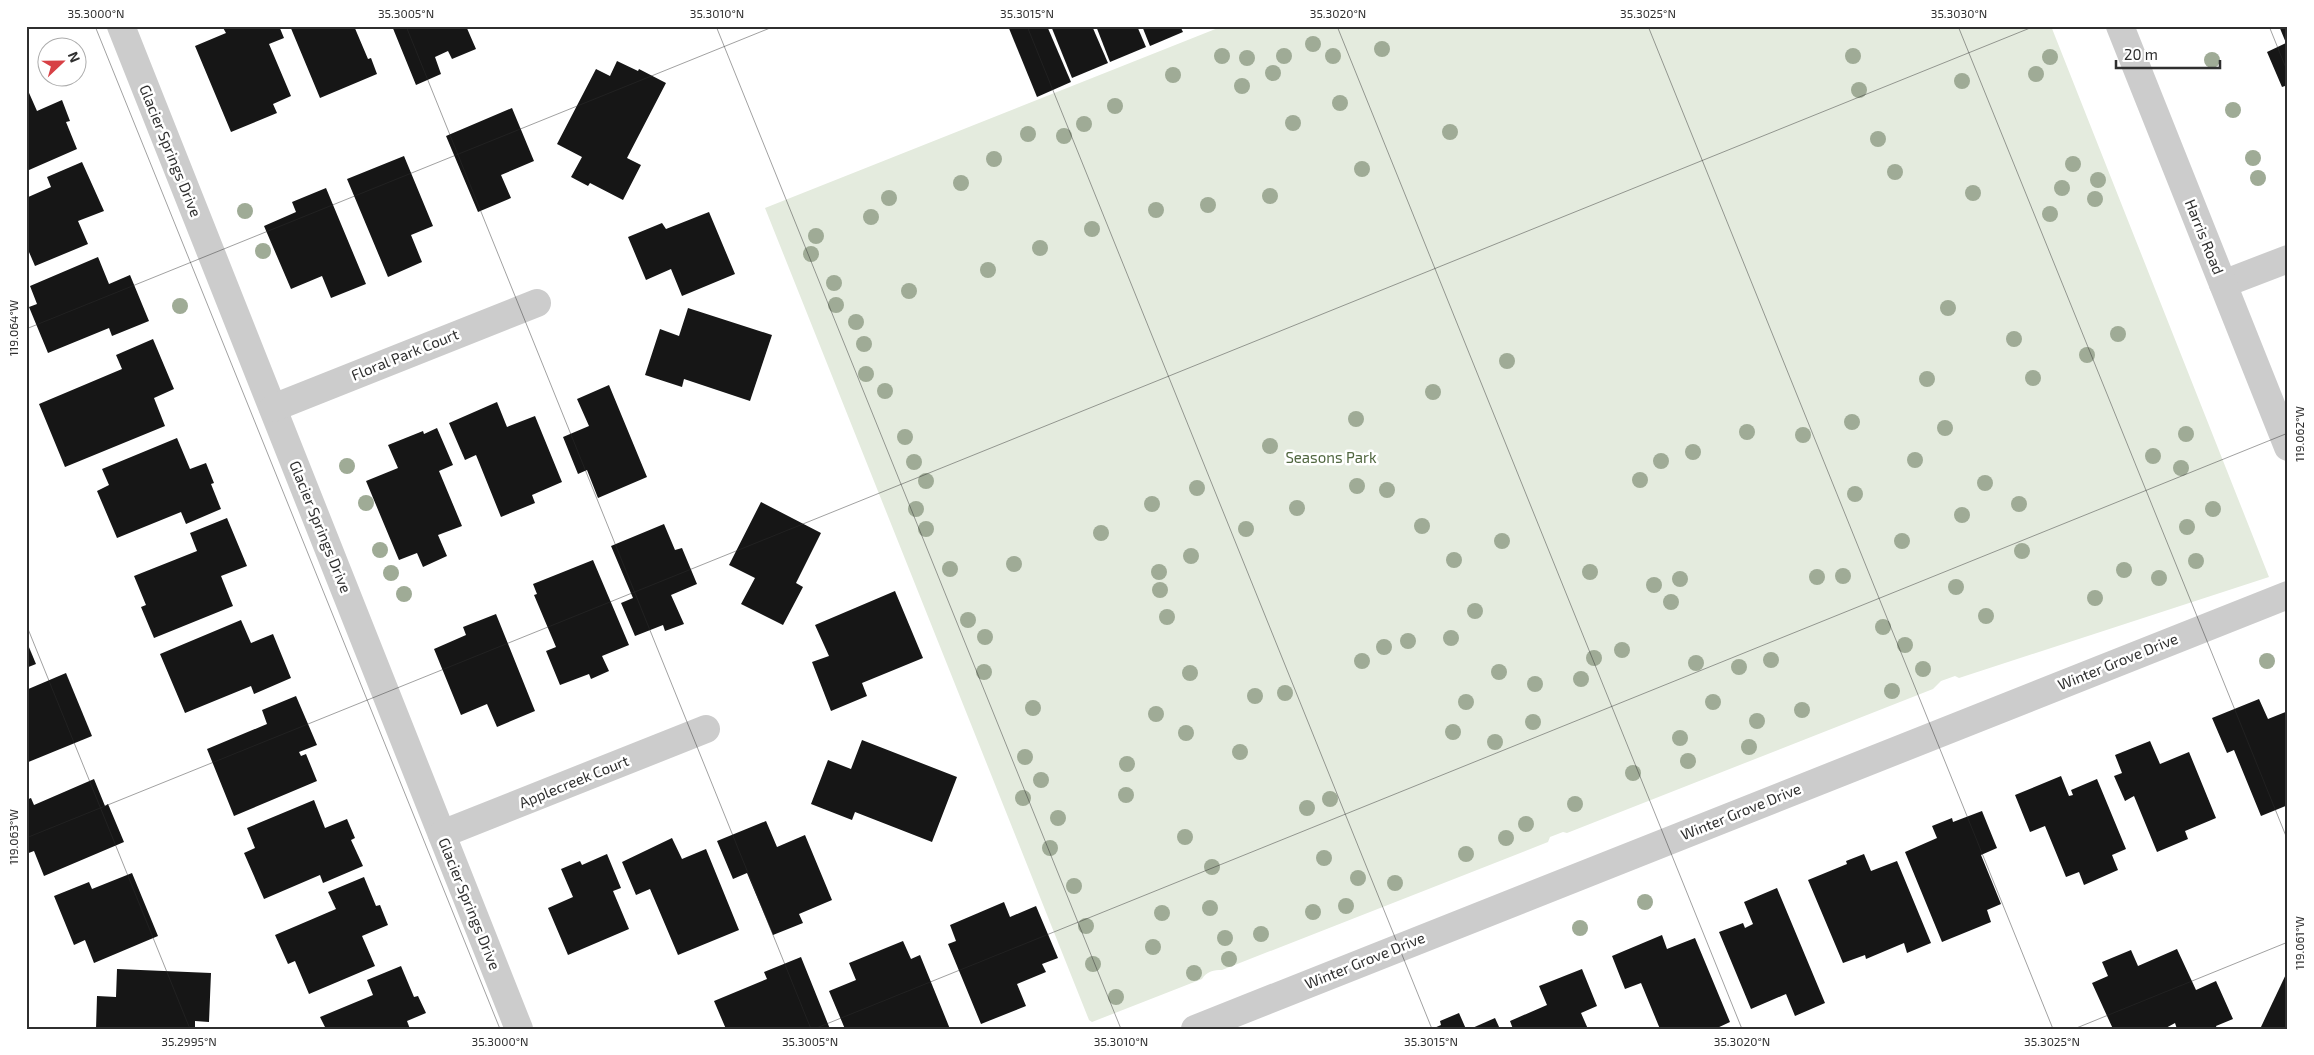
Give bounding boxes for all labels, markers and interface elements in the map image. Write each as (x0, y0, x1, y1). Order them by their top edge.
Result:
text: 35.3000°N (67, 6, 125, 20)
text: 35.3005°N (378, 6, 434, 20)
text: 35.3010°N (690, 6, 744, 20)
text: 35.3015°N (1000, 6, 1054, 20)
text: 35.3020°N (1310, 6, 1366, 20)
text: 35.3025°N (1620, 6, 1676, 20)
text: 35.3030°N (1931, 6, 1987, 20)
north arrow (38, 38, 88, 88)
scale bar (2116, 38, 2220, 70)
text: 20 m (2124, 45, 2158, 63)
text: N (65, 49, 84, 65)
street label: Glacier Springs Drive (136, 82, 206, 219)
street label: Harris Road (2182, 196, 2228, 277)
text: 119.064°W (6, 300, 20, 356)
street label: Floral Park Court (348, 324, 461, 384)
text: 119.062°W (2292, 406, 2306, 462)
park label: Seasons Park (1285, 448, 1377, 466)
street label: Glacier Springs Drive (286, 458, 356, 595)
street label: Winter Grove Drive (2055, 629, 2180, 693)
street label: Applecreek Court (516, 751, 631, 811)
street label: Winter Grove Drive (1678, 779, 1803, 843)
text: 119.063°W (6, 809, 20, 865)
street label: Glacier Springs Drive (435, 835, 505, 972)
text: 119.061°W (2292, 916, 2306, 970)
street label: Winter Grove Drive (1302, 928, 1427, 992)
text: 35.2995°N (161, 1034, 217, 1048)
text: 35.3000°N (471, 1034, 529, 1048)
text: 35.3005°N (782, 1034, 838, 1048)
text: 35.3010°N (1094, 1034, 1148, 1048)
text: 35.3015°N (1404, 1034, 1458, 1048)
text: 35.3020°N (1714, 1034, 1770, 1048)
text: 35.3025°N (2024, 1034, 2080, 1048)

